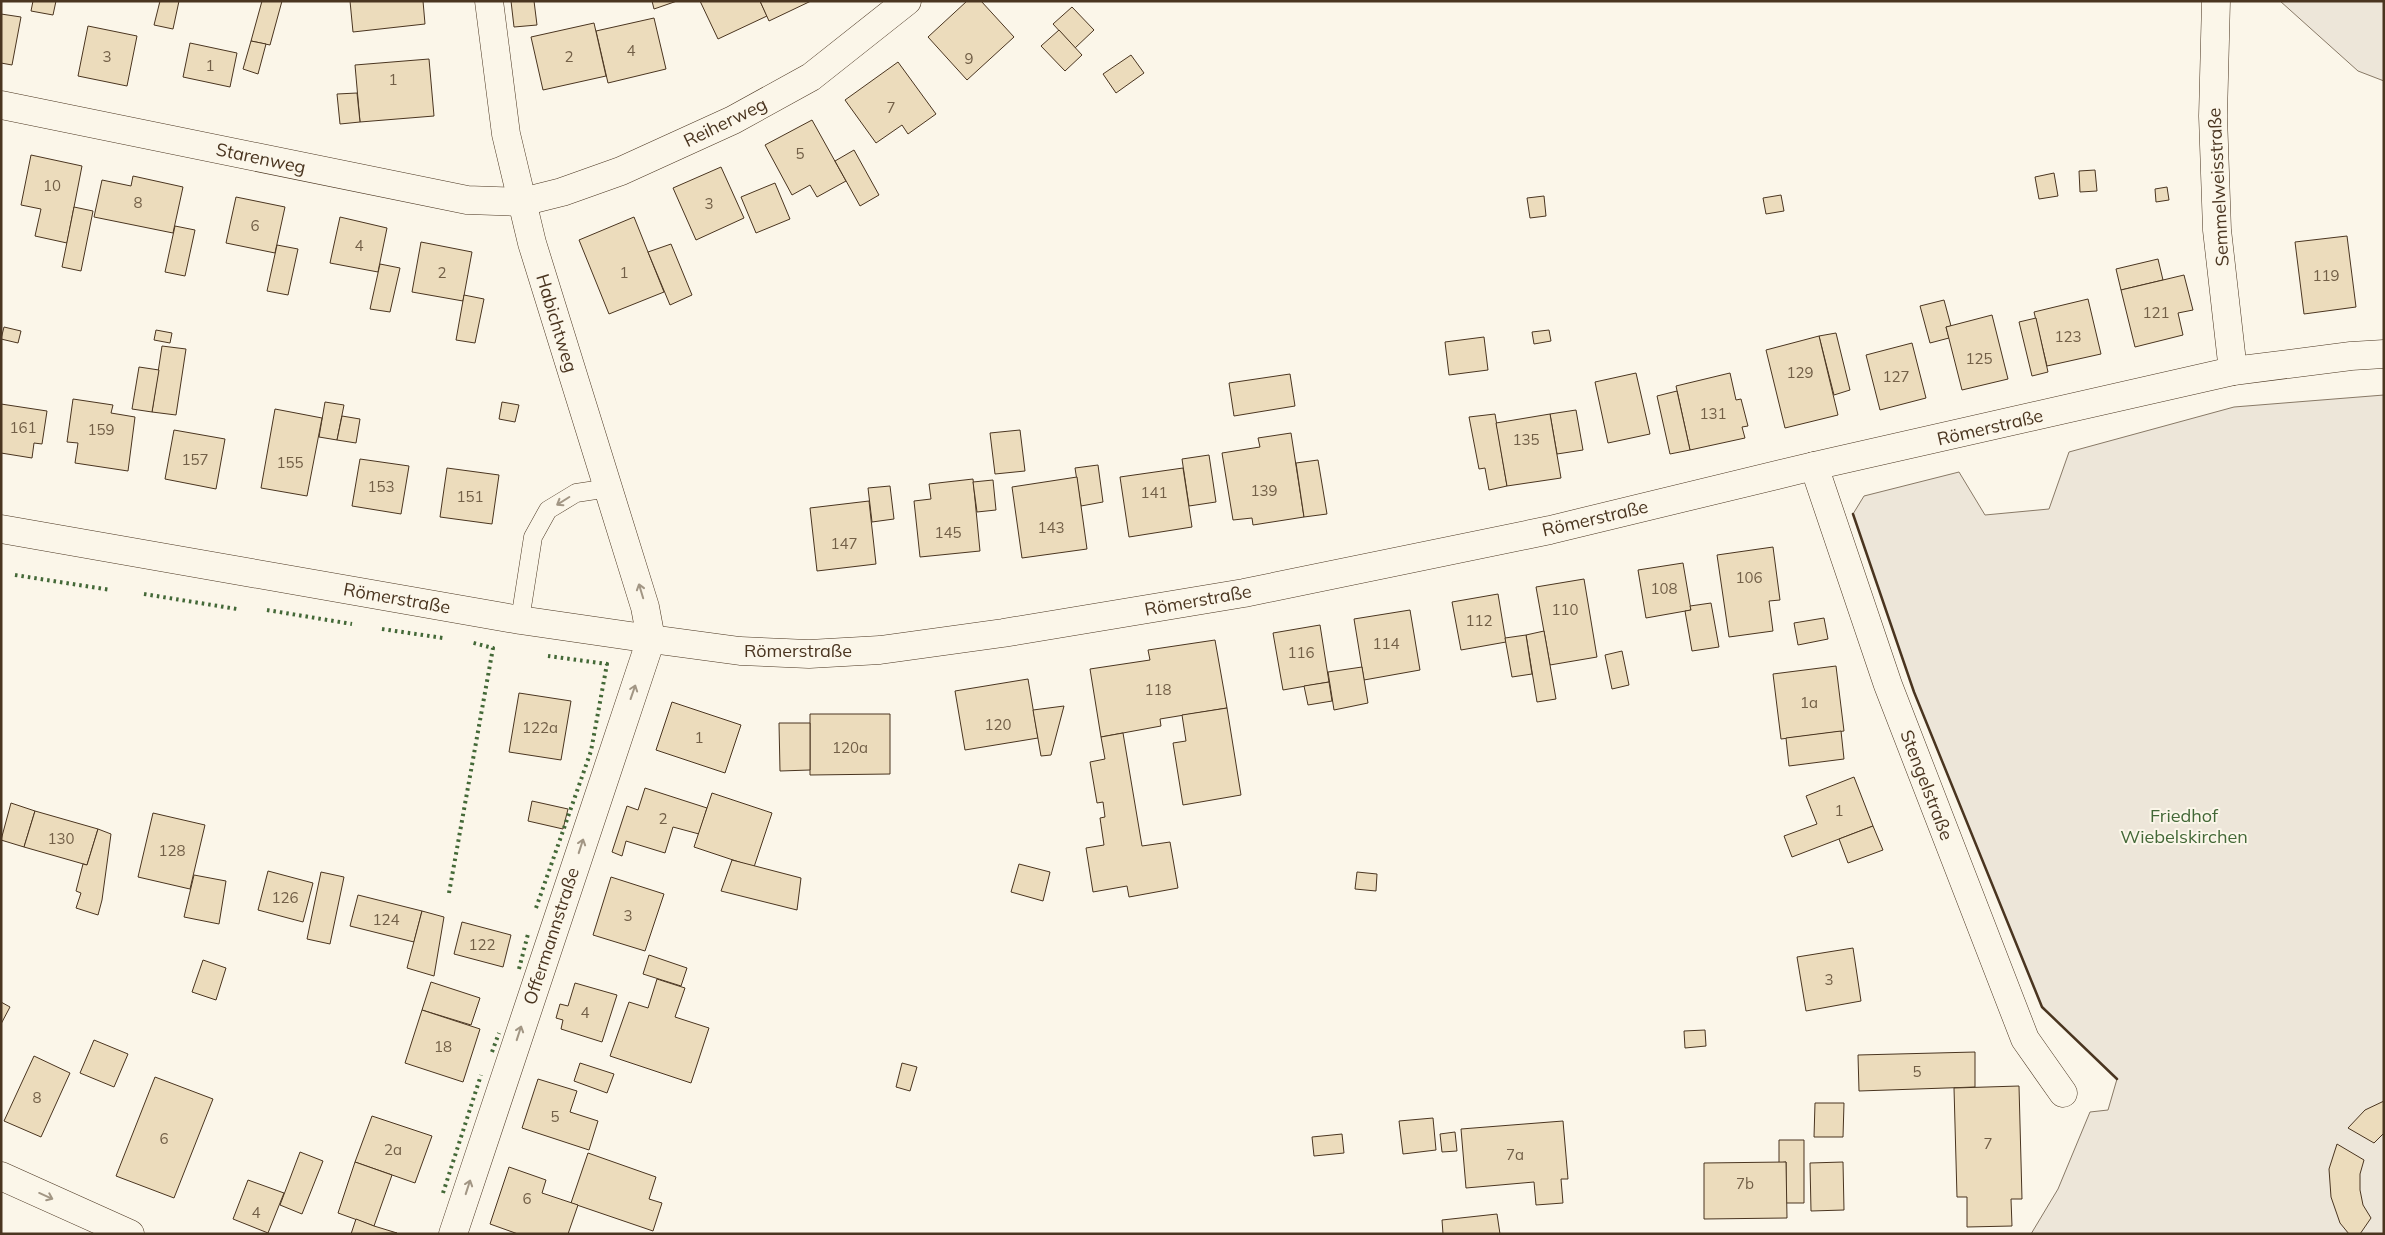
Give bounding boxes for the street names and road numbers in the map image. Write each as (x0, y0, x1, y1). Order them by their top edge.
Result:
street label: Reiherweg (680, 92, 770, 152)
street label: Semmelweisstraße (2202, 107, 2234, 267)
street label: Starenweg (214, 137, 308, 179)
street label: Habichtweg (531, 271, 583, 375)
street label: Römerstraße (1935, 404, 2045, 450)
street label: Römerstraße (1540, 495, 1650, 541)
street label: Römerstraße (342, 577, 452, 619)
street label: Römerstraße (1143, 579, 1253, 621)
street label: Römerstraße (744, 639, 852, 662)
street label: Stengelstraße (1895, 727, 1959, 843)
street label: Offermannstraße (518, 864, 584, 1008)

